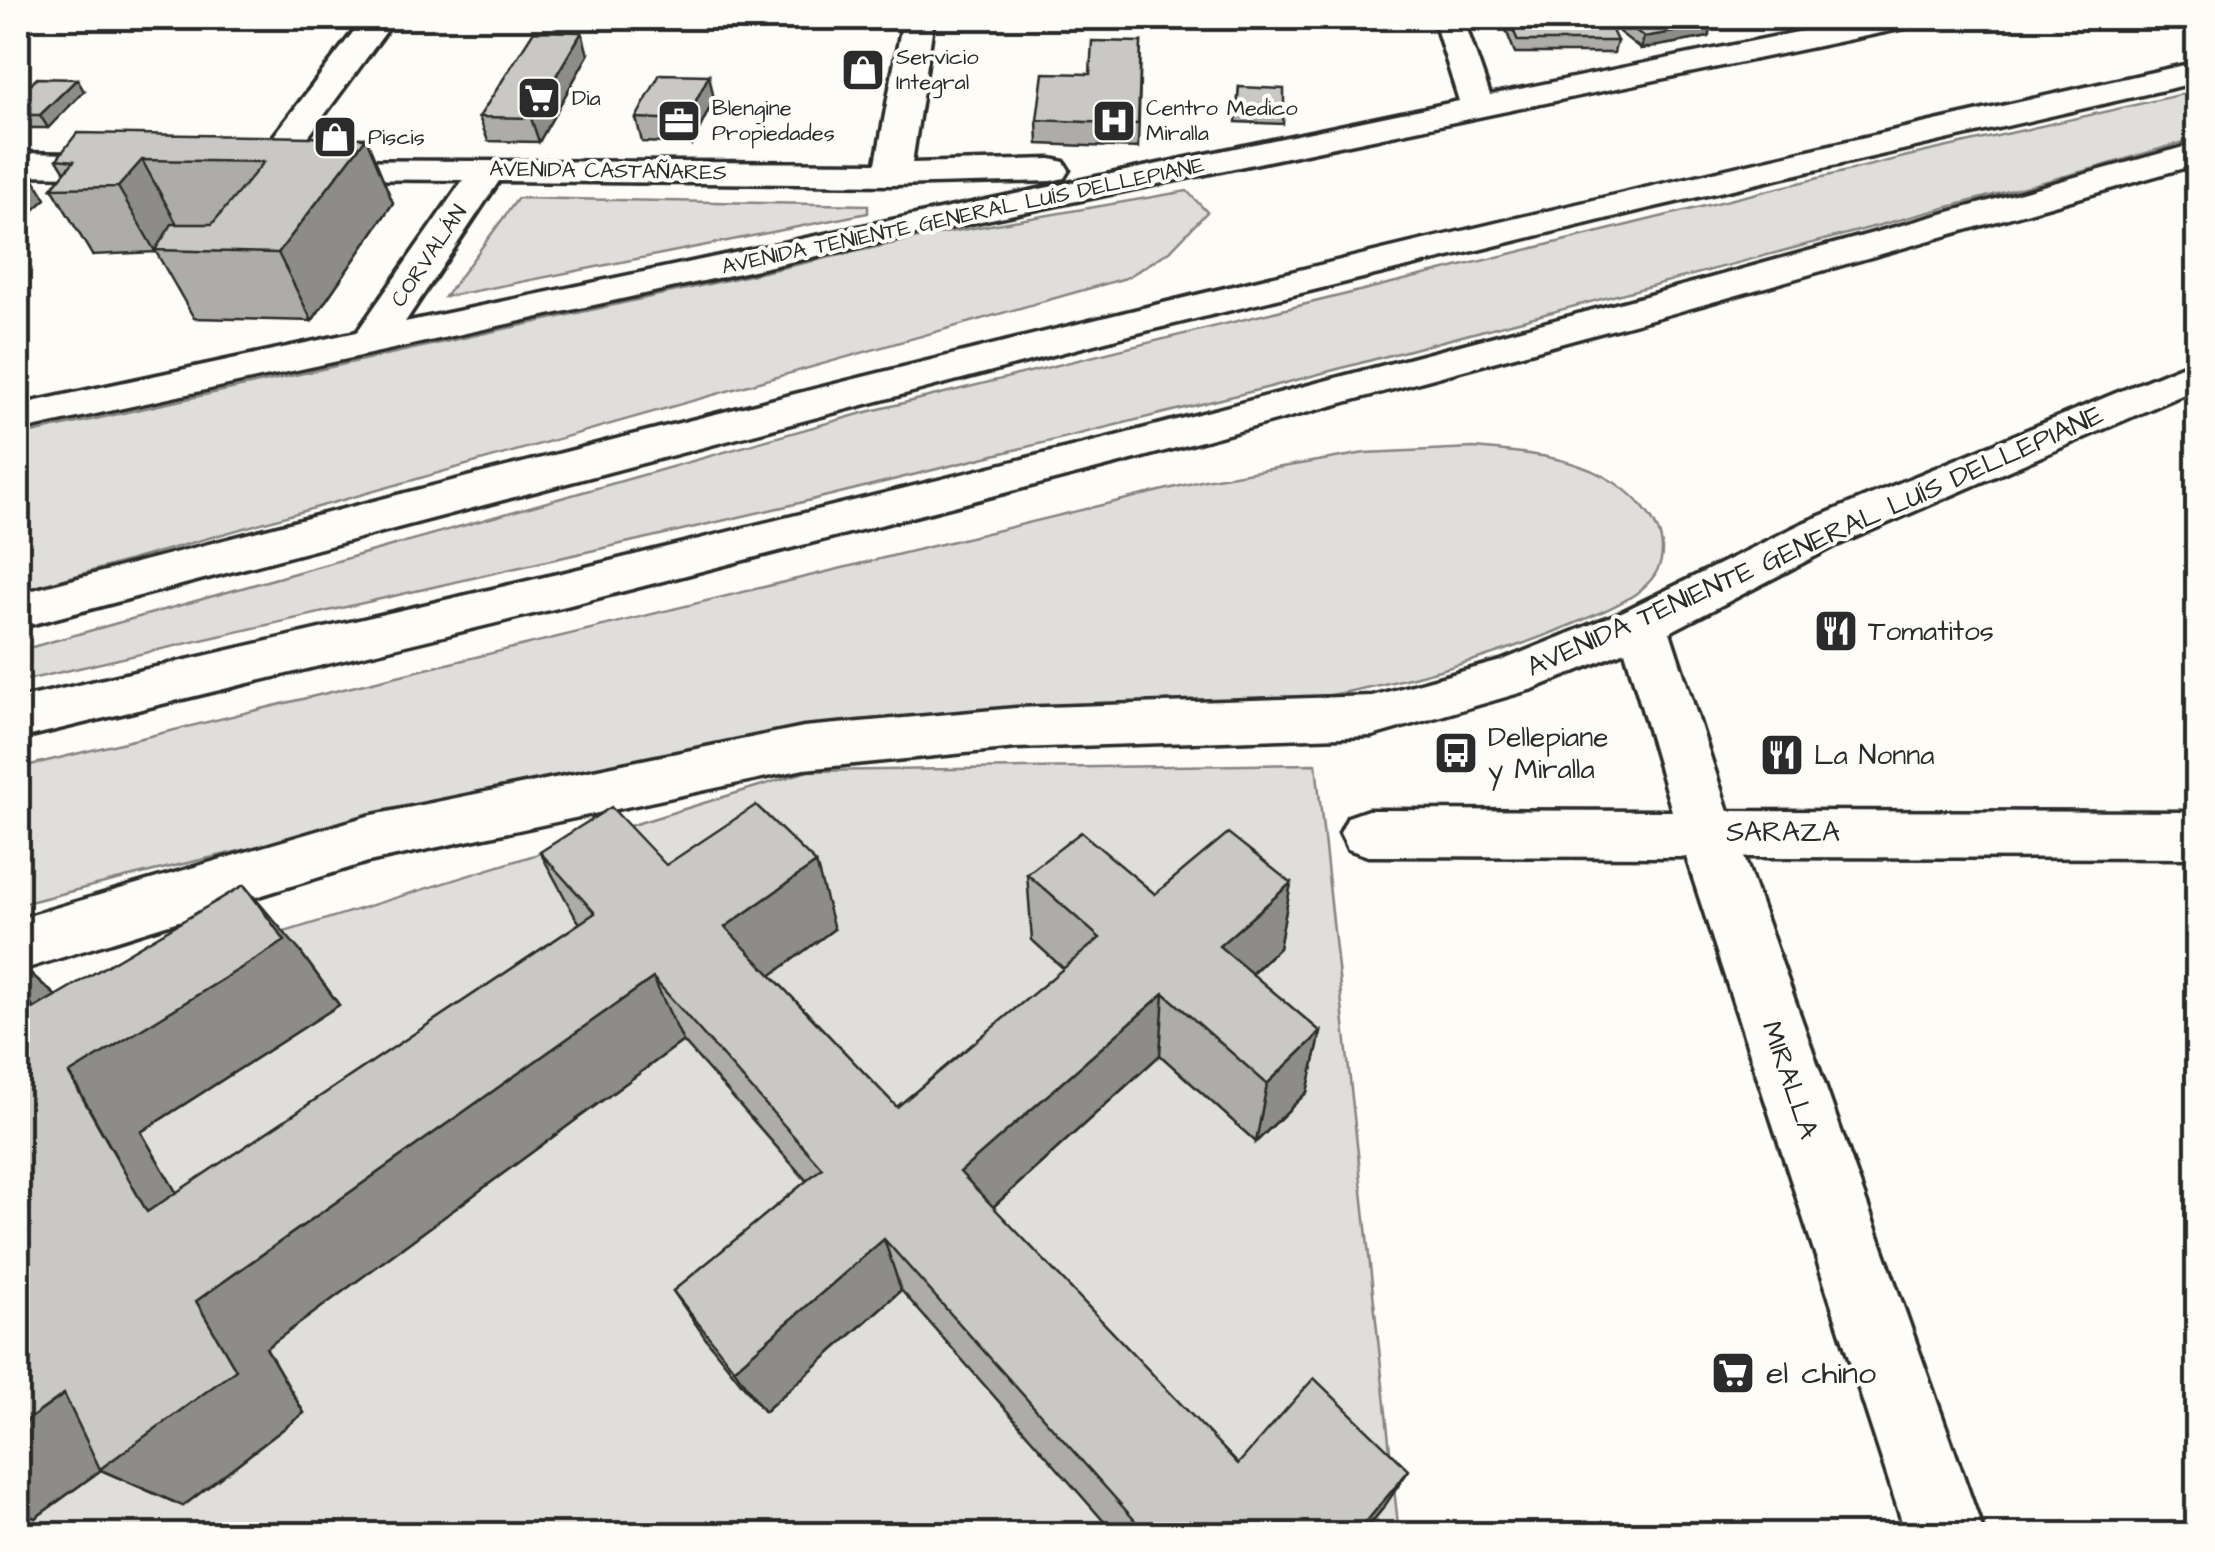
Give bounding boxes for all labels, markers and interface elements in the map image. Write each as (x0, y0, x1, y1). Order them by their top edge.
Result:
place label: Servicio Integral (896, 42, 979, 99)
shop icon: Servicio Integral (840, 47, 886, 93)
supermarket icon: Dia (516, 75, 562, 121)
place label: Dia (572, 83, 601, 114)
place label: Blengine Propiedades (712, 93, 835, 149)
place label: Centro Medico Miralla (1146, 93, 1298, 149)
office icon: Blengine Propiedades (656, 98, 702, 144)
hospital icon: Centro Medico Miralla (1091, 98, 1137, 144)
shop icon: Piscis (312, 114, 358, 160)
place label: Piscis (368, 122, 425, 153)
street label: AVENIDA TENIENTE GENERAL LUÍS DELLEPIANE (719, 150, 1207, 282)
street label: AVENIDA CASTAÑARES (489, 153, 727, 189)
street label: CORVALÁN (383, 199, 475, 313)
street label: AVENIDA TENIENTE GENERAL LUÍS DELLEPIANE (1520, 395, 2110, 686)
restaurant icon: Tomatitos (1813, 608, 1859, 654)
place label: Tomatitos (1868, 612, 1994, 651)
place label: Dellepiane y Miralla (1488, 718, 1608, 791)
bus stop icon: Dellepiane y Miralla (1433, 730, 1479, 776)
restaurant icon: La Nonna (1759, 732, 1805, 778)
place label: La Nonna (1814, 736, 1934, 775)
street label: SARAZA (1726, 813, 1840, 852)
street label: MIRALLA (1752, 1016, 1828, 1144)
supermarket icon: el chino (1710, 1350, 1756, 1396)
place label: el chino (1766, 1351, 1876, 1396)

